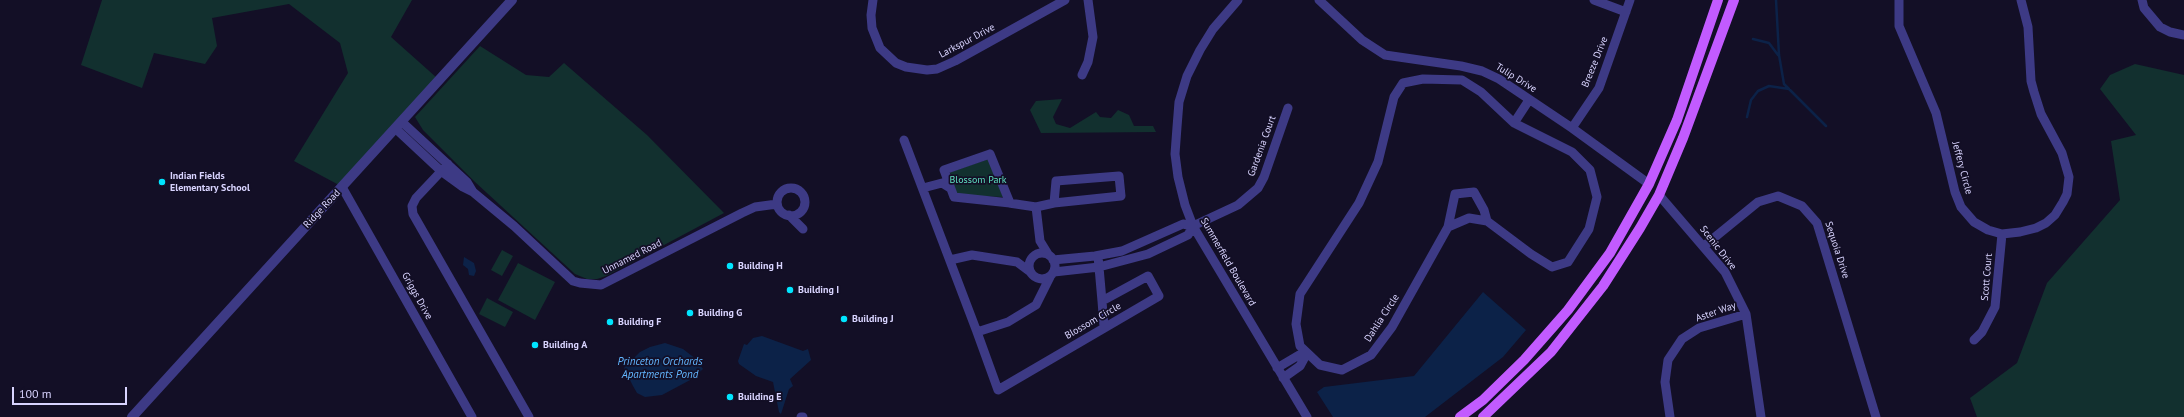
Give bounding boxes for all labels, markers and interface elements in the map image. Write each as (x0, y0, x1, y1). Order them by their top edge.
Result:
street label: Larkspur Drive (937, 21, 997, 61)
street label: Breeze Drive (1579, 35, 1611, 89)
street label: Tulip Drive (1493, 61, 1539, 95)
street label: Gardenia Court (1245, 114, 1279, 178)
street label: Jeffery Circle (1949, 140, 1975, 196)
place label: Indian Fields Elementary School (170, 170, 250, 194)
park label: Blossom Park (949, 174, 1007, 186)
marker: Indian Fields Elementary School (157, 177, 167, 187)
street label: Ridge Road (301, 187, 343, 231)
street label: Summerfield Boulevard (1198, 216, 1258, 308)
street label: Sequoia Drive (1822, 220, 1852, 280)
street label: Scenic Drive (1697, 224, 1739, 272)
street label: Unnamed Road (600, 237, 664, 277)
street label: Scott Court (1979, 253, 1995, 301)
place label: Building H (738, 260, 783, 272)
marker: Building H (725, 261, 735, 271)
street label: Griggs Drive (399, 270, 435, 322)
place label: Building I (798, 284, 839, 296)
marker: Building I (785, 285, 795, 295)
street label: Dahlia Circle (1362, 292, 1402, 344)
street label: Aster Way (1694, 299, 1738, 325)
street label: Blossom Circle (1063, 300, 1123, 342)
place label: Building G (698, 307, 742, 319)
marker: Building G (685, 308, 695, 318)
place label: Building J (852, 313, 894, 325)
marker: Building J (839, 314, 849, 324)
place label: Building F (618, 316, 661, 328)
marker: Building F (605, 317, 615, 327)
place label: Building A (543, 339, 587, 351)
marker: Building A (530, 340, 540, 350)
water label: Princeton Orchards Apartments Pond (617, 355, 703, 381)
scale bar (14, 379, 129, 405)
text: 100 m (19, 386, 52, 401)
place label: Building E (738, 391, 782, 403)
marker: Building E (725, 392, 735, 402)

